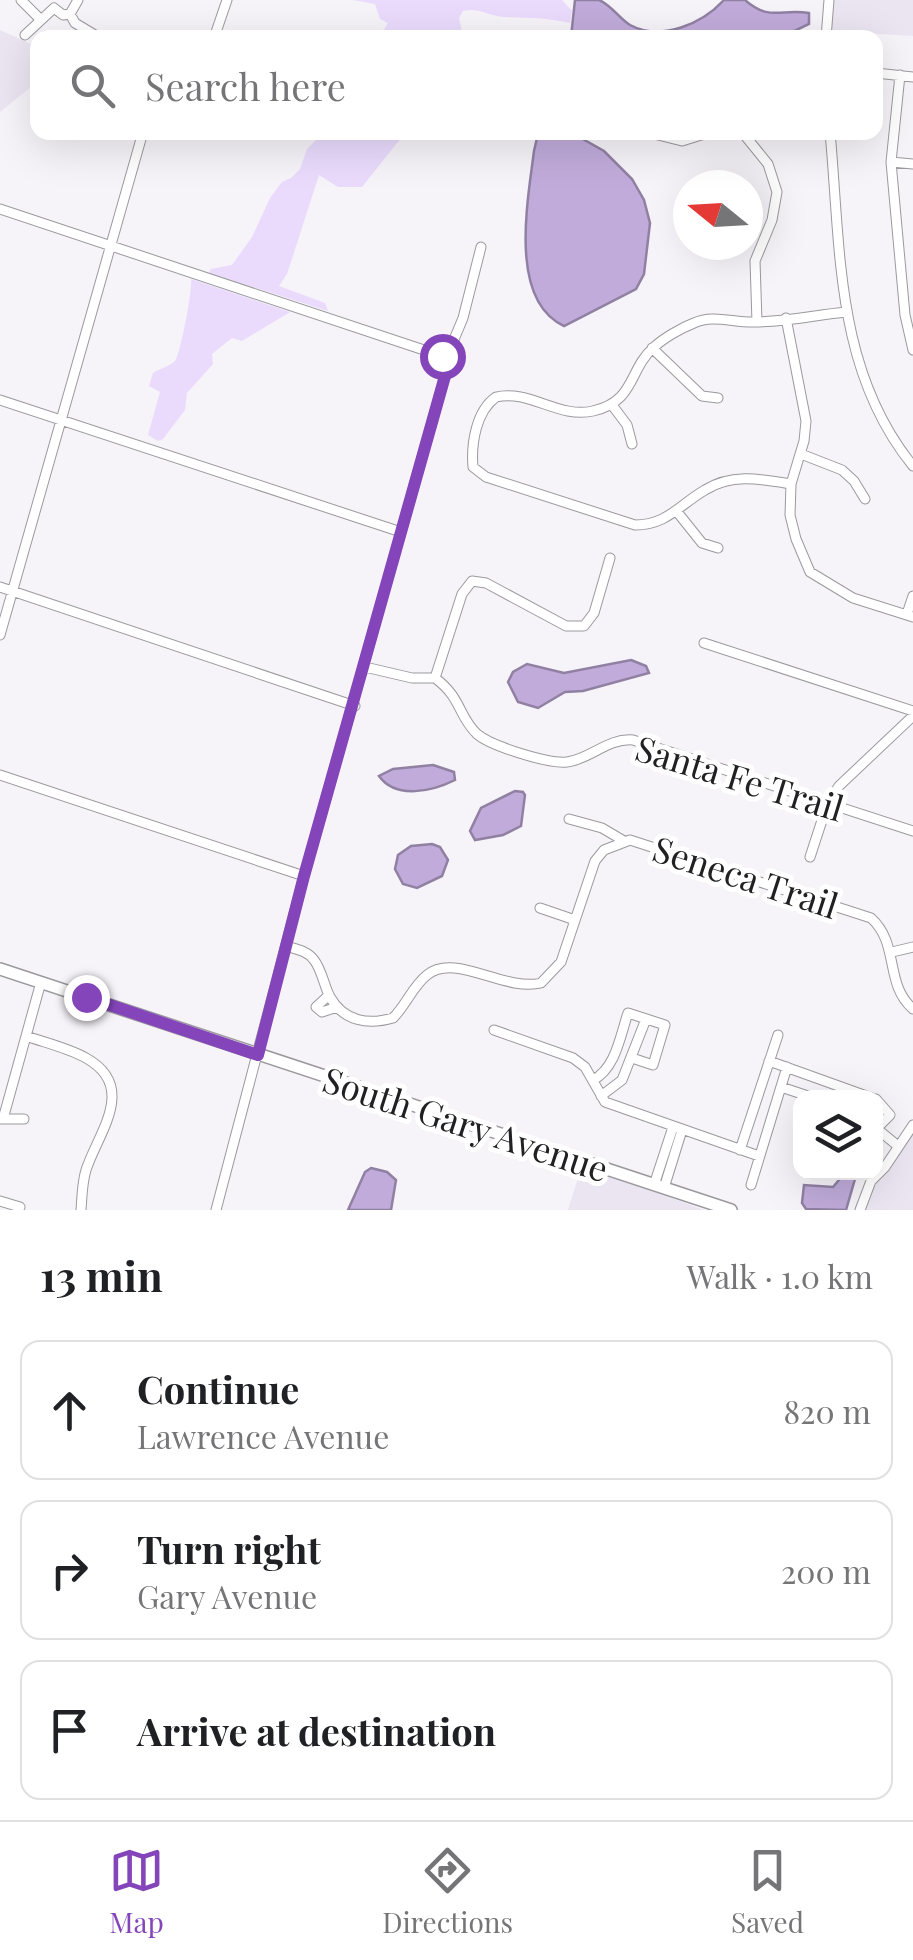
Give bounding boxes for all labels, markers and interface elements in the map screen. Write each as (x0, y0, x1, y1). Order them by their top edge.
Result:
search box (30, 30, 883, 140)
icon: search (65, 58, 120, 113)
text: Search here (145, 60, 346, 111)
north arrow (673, 170, 763, 260)
route start (420, 334, 466, 380)
street label: Santa Fe Trail (630, 723, 850, 831)
street label: Seneca Trail (647, 824, 845, 928)
route end (64, 975, 110, 1021)
street label: South Gary Avenue (317, 1055, 615, 1191)
map controls (793, 1090, 883, 1180)
button: layers (793, 1090, 883, 1180)
text: 13 min (40, 1247, 163, 1303)
text: Walk · 1.0 km (687, 1254, 873, 1297)
text: Continue (137, 1363, 299, 1414)
icon: ahead (42, 1383, 97, 1438)
text: 820 m (783, 1389, 871, 1432)
text: Lawrence Avenue (137, 1414, 389, 1457)
text: Turn right (137, 1523, 321, 1574)
icon: right (42, 1543, 97, 1598)
text: 200 m (781, 1549, 871, 1592)
text: Gary Avenue (137, 1574, 317, 1617)
icon: arrive (42, 1703, 97, 1758)
text: Arrive at destination (137, 1705, 496, 1756)
tab: Map (109, 1843, 164, 1940)
tab: Directions (382, 1843, 513, 1940)
tab: Saved (731, 1843, 804, 1940)

